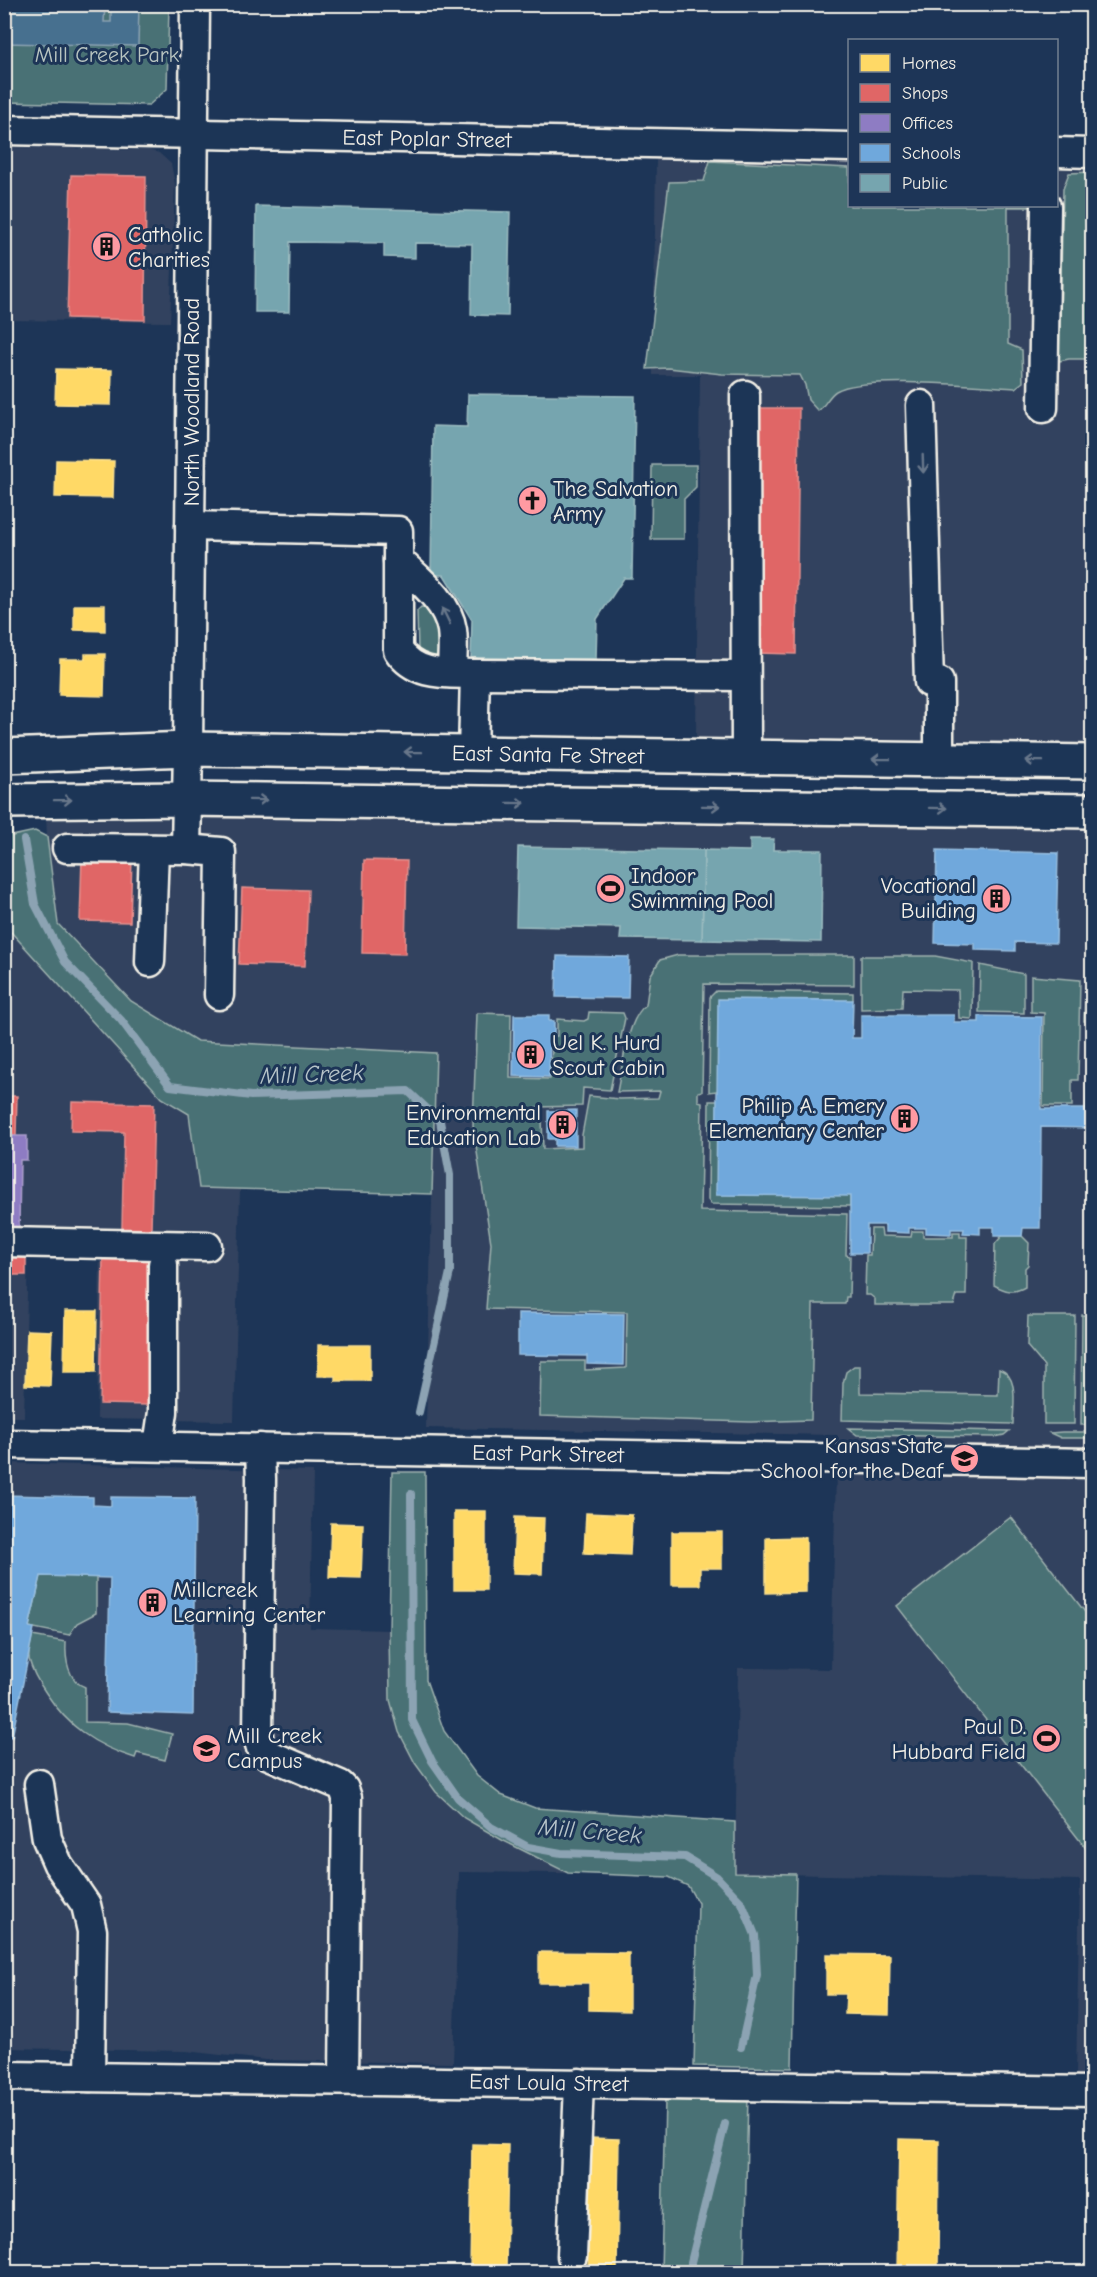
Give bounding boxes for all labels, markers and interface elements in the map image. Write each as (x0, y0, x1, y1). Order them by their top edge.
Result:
legend (848, 39, 1058, 207)
park label: Mill Creek Park (35, 42, 180, 68)
text: Homes (902, 53, 956, 74)
text: Shops (902, 83, 948, 104)
text: Offices (902, 113, 953, 134)
street label: East Poplar Street (342, 125, 513, 153)
text: Schools (902, 143, 961, 164)
text: Public (902, 173, 948, 194)
place label: Catholic Charities (128, 222, 210, 273)
building icon: Catholic Charities (91, 231, 123, 263)
street label: North Woodland Road (179, 298, 205, 506)
one-way arrow (917, 453, 929, 473)
place label: The Salvation Army (553, 476, 678, 527)
church icon: The Salvation Army (516, 485, 548, 517)
one-way arrow (440, 608, 452, 625)
street label: East Santa Fe Street (452, 740, 645, 770)
one-way arrow (403, 747, 423, 758)
one-way arrow (871, 753, 891, 765)
one-way arrow (1025, 756, 1045, 767)
one-way arrow (52, 794, 72, 806)
one-way arrow (247, 794, 267, 805)
one-way arrow (505, 797, 525, 809)
one-way arrow (700, 800, 720, 812)
one-way arrow (928, 803, 948, 814)
place label: Indoor Swimming Pool (631, 863, 773, 914)
sports icon: Indoor Swimming Pool (594, 872, 626, 904)
place label: Vocational Building (881, 873, 976, 924)
building icon: Vocational Building (981, 882, 1013, 914)
place label: Uel K. Hurd Scout Cabin (552, 1030, 665, 1081)
building icon: Uel K. Hurd Scout Cabin (515, 1039, 547, 1071)
water label: Mill Creek (259, 1058, 365, 1090)
place label: Philip A. Emery Elementary Center (708, 1093, 884, 1144)
place label: Environmental Education Lab (406, 1100, 541, 1151)
building icon: Philip A. Emery Elementary Center (889, 1102, 921, 1134)
building icon: Environmental Education Lab (546, 1109, 578, 1141)
place label: Kansas State School for the Deaf (761, 1433, 945, 1484)
street label: East Park Street (472, 1440, 625, 1468)
school or university icon: Kansas State School for the Deaf (948, 1442, 980, 1474)
place label: Millcreek Learning Center (173, 1577, 325, 1628)
building icon: Millcreek Learning Center (136, 1586, 168, 1618)
place label: Paul D. Hubbard Field (892, 1714, 1026, 1765)
place label: Mill Creek Campus (227, 1723, 322, 1774)
sports icon: Paul D. Hubbard Field (1031, 1723, 1063, 1755)
school or university icon: Mill Creek Campus (190, 1732, 222, 1764)
water label: Mill Creek (536, 1812, 643, 1849)
street label: East Loula Street (469, 2069, 630, 2097)

